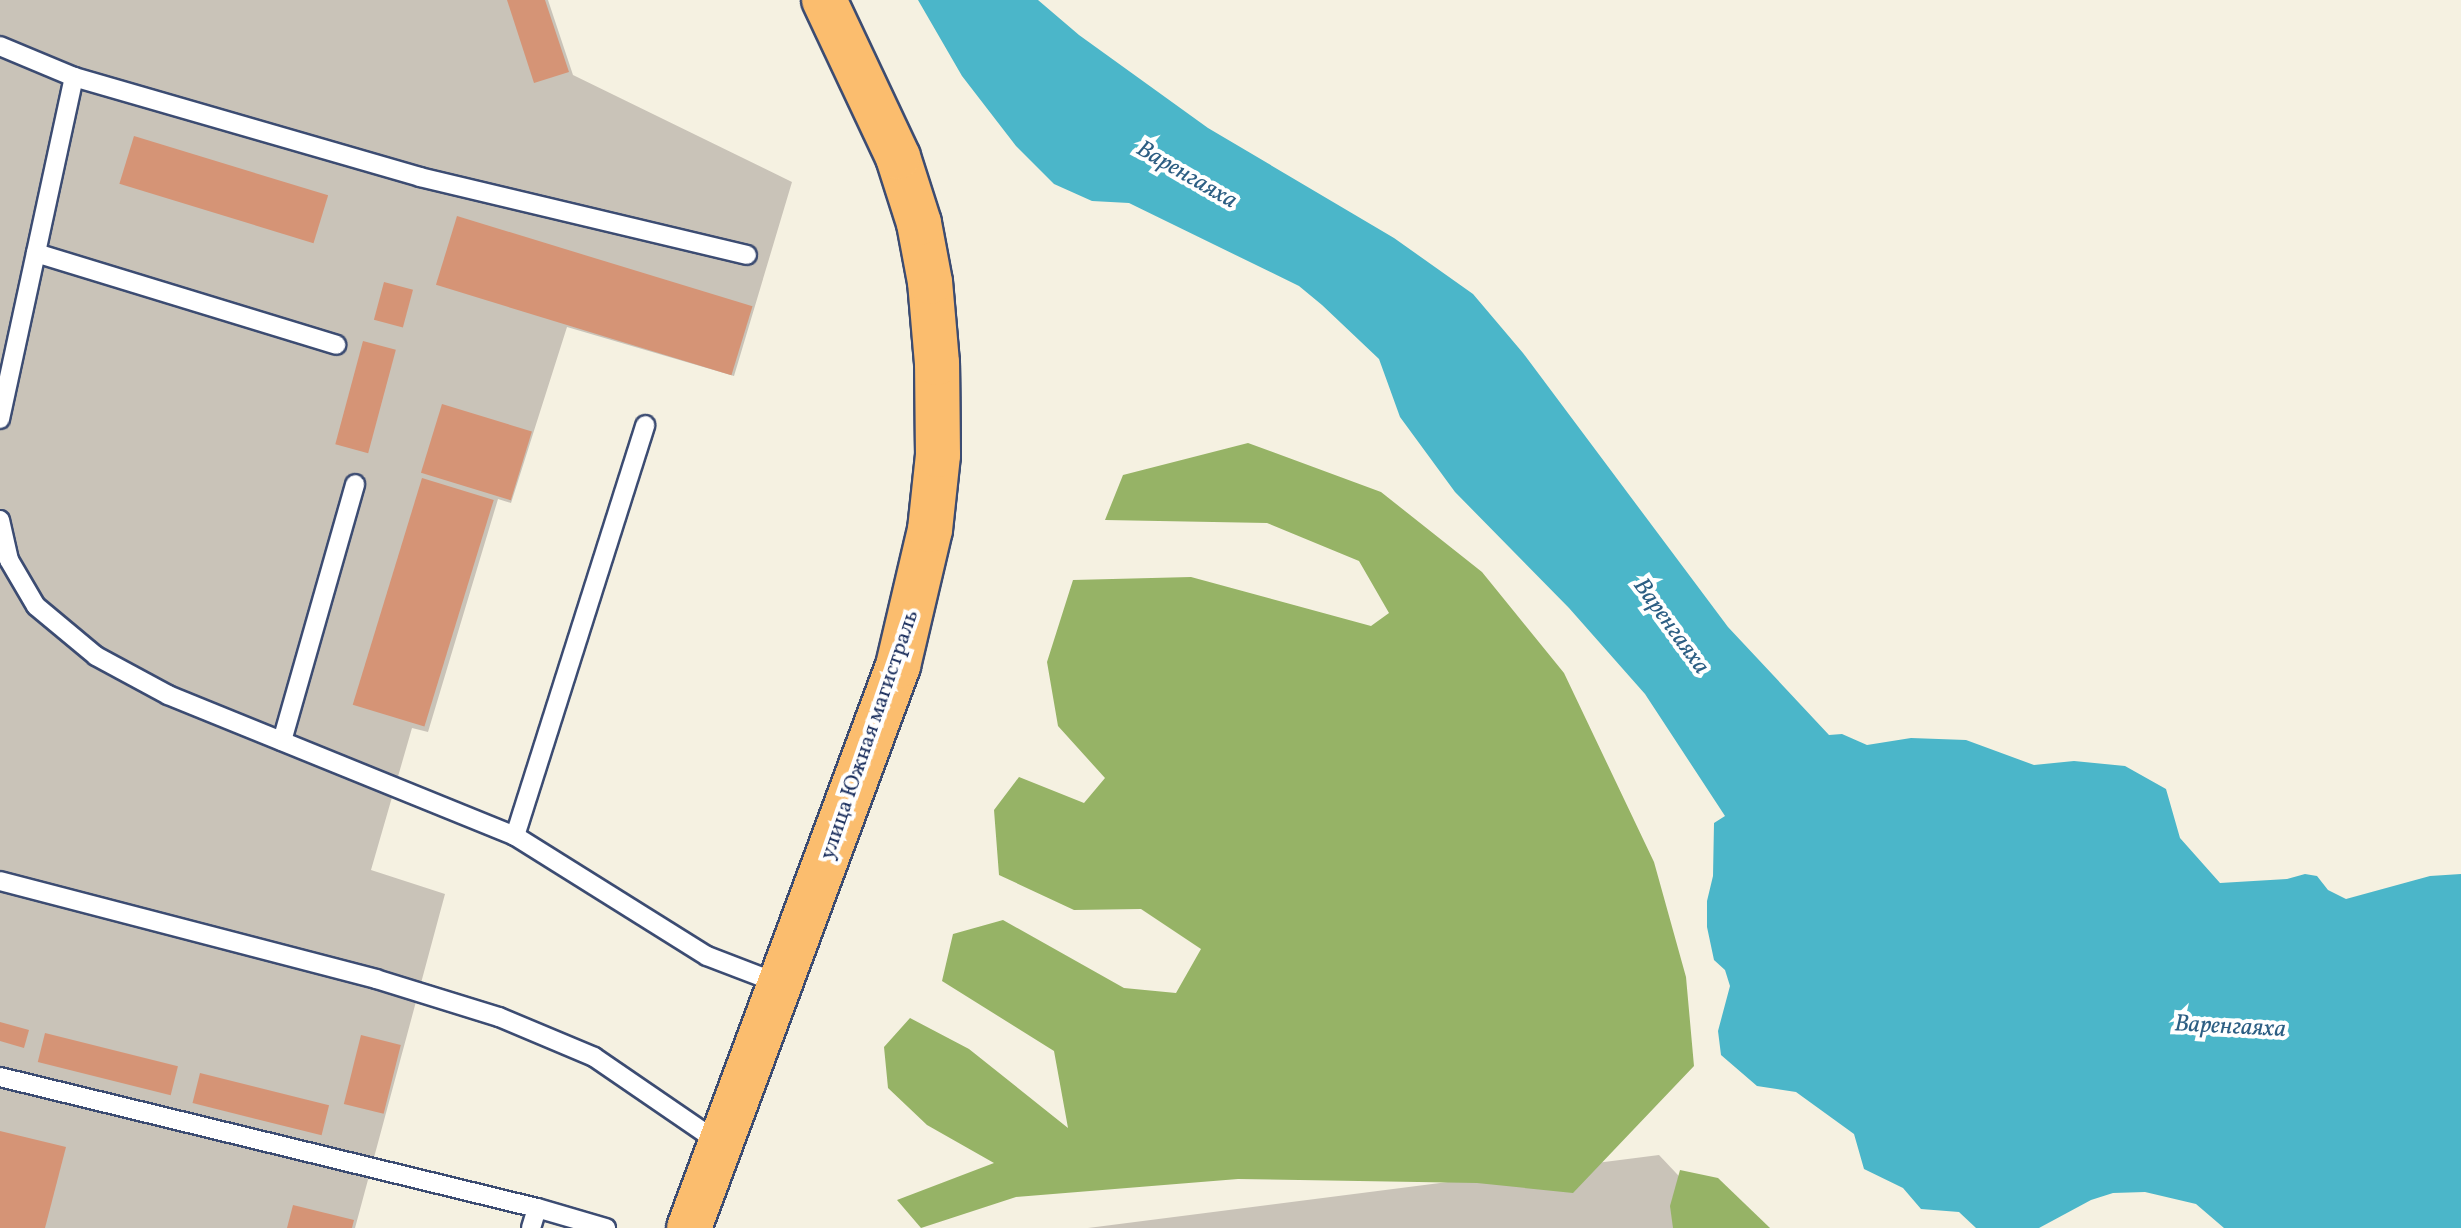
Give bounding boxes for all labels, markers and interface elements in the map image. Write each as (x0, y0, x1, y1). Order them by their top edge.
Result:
water label: Варенгаяха (1130, 136, 1242, 216)
water label: Варенгаяха (1626, 573, 1714, 681)
street label: улица Южная магистраль (815, 607, 925, 863)
water label: Варенгаяха (2173, 1011, 2287, 1045)

